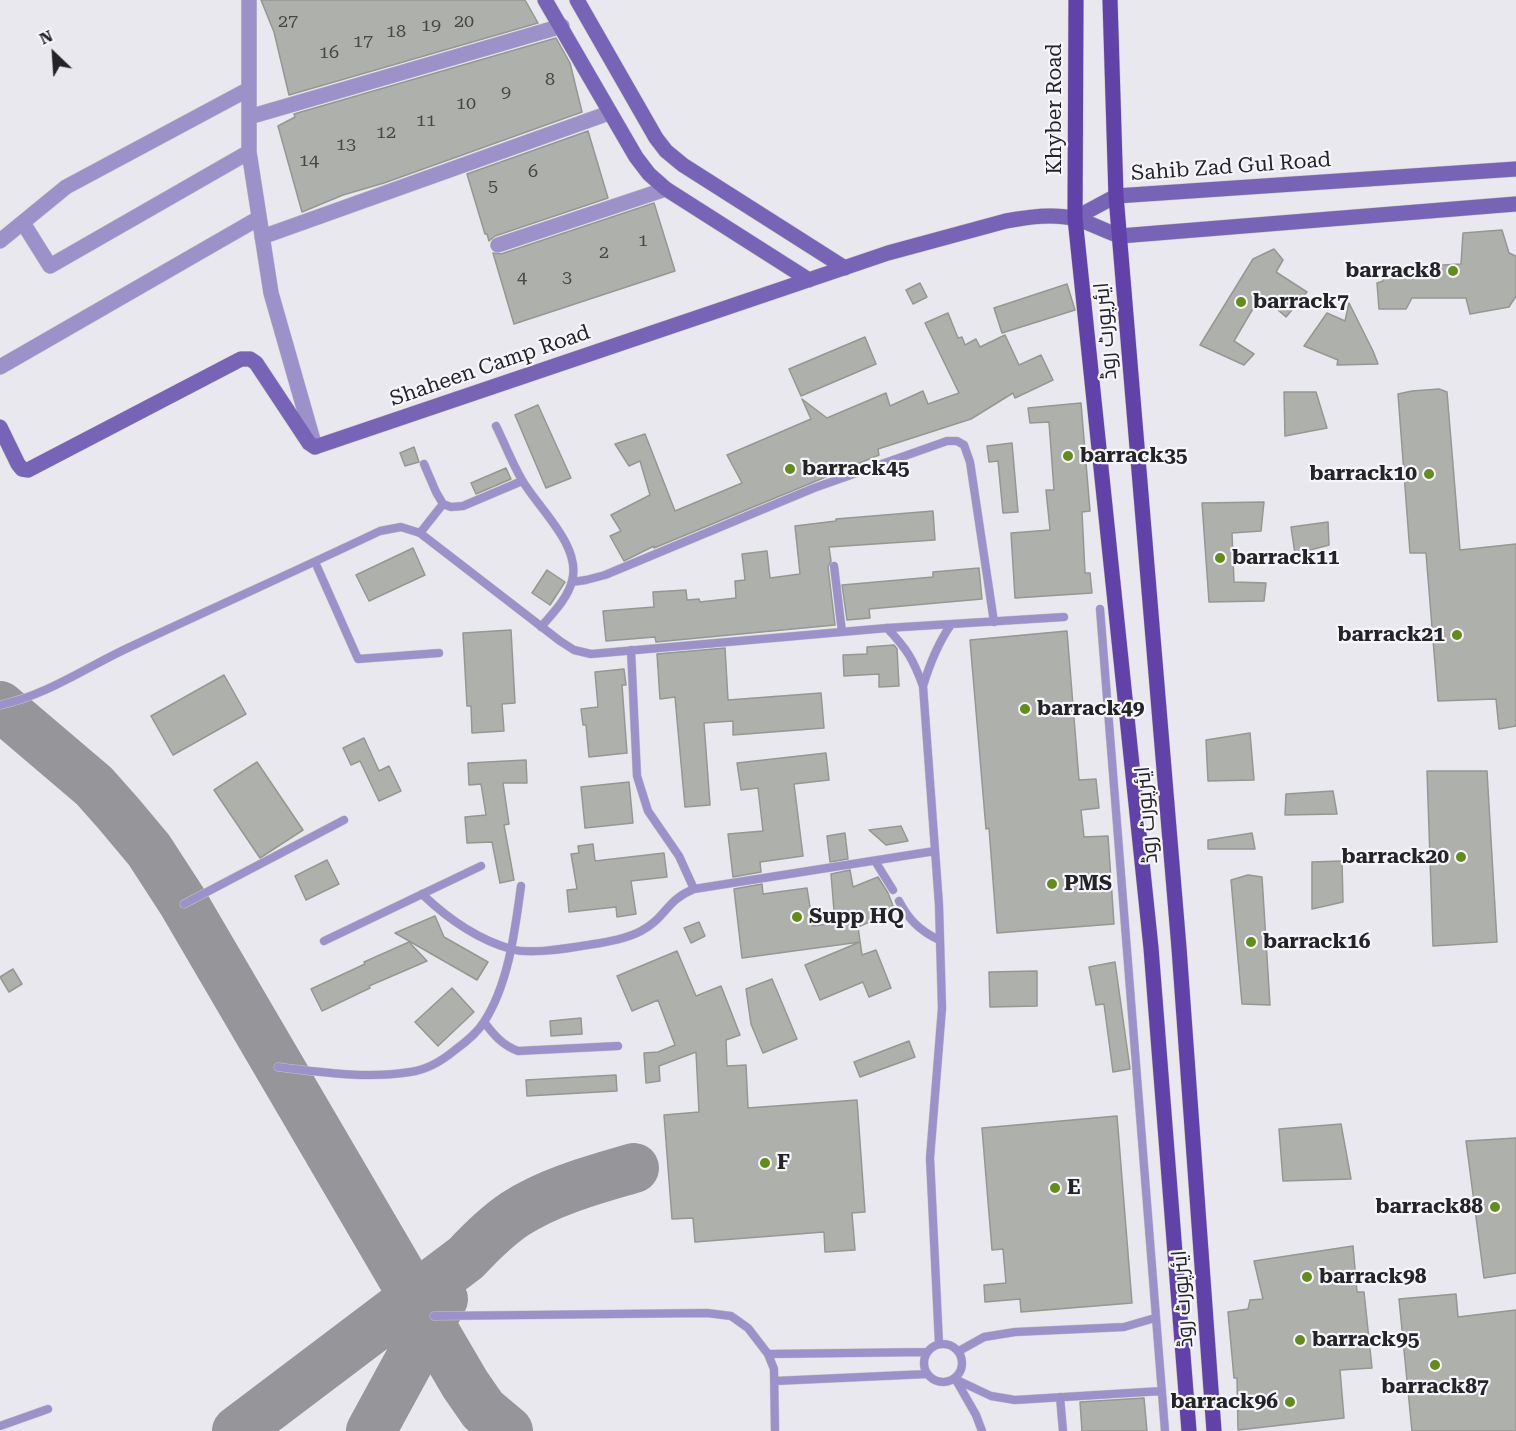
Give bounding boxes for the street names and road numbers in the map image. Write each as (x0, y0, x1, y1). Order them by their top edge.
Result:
street label: Khyber Road (1042, 43, 1068, 175)
street label: Sahib Zad Gul Road (1130, 147, 1332, 187)
street label: ایئرپورٹ روڈ (1089, 281, 1123, 381)
street label: Shaheen Camp Road (387, 320, 593, 412)
street label: ایئرپورٹ روڈ (1130, 765, 1164, 865)
street label: ایئرپورٹ روڈ (1167, 1249, 1199, 1349)

